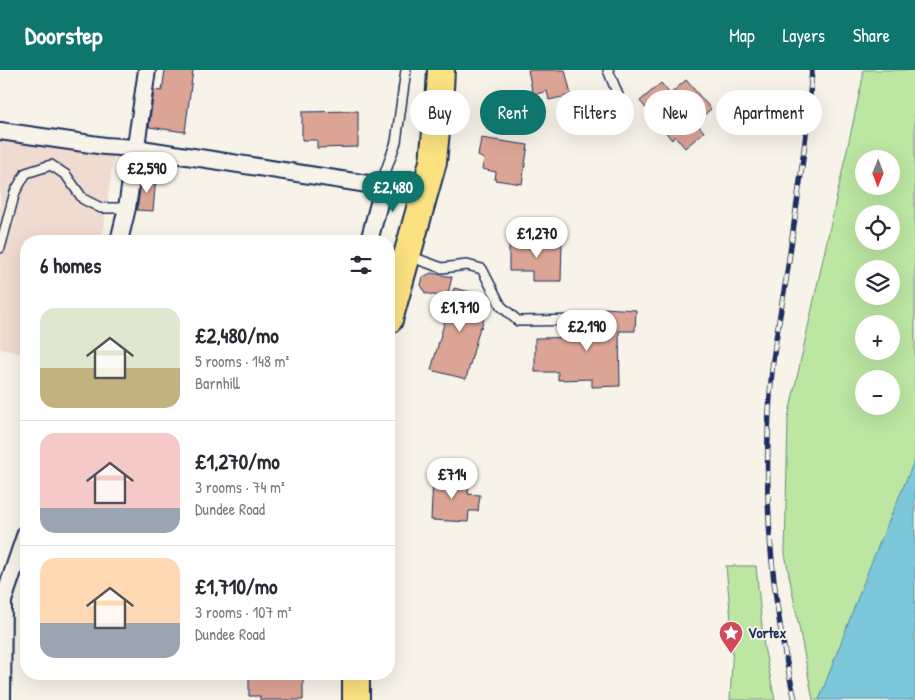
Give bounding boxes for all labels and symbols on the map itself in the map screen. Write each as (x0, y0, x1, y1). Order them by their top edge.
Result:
north arrow (855, 150, 900, 195)
pin: £2,590 (106, 152, 188, 194)
pin: £2,480 (352, 170, 434, 213)
pin: £1,270 (496, 216, 578, 259)
pin: £1,710 (419, 290, 501, 333)
pin: £2,190 (546, 310, 628, 352)
pin: £714 (422, 458, 482, 500)
place icon: Vortex (718, 620, 744, 654)
place label: Vortex (748, 622, 786, 643)

